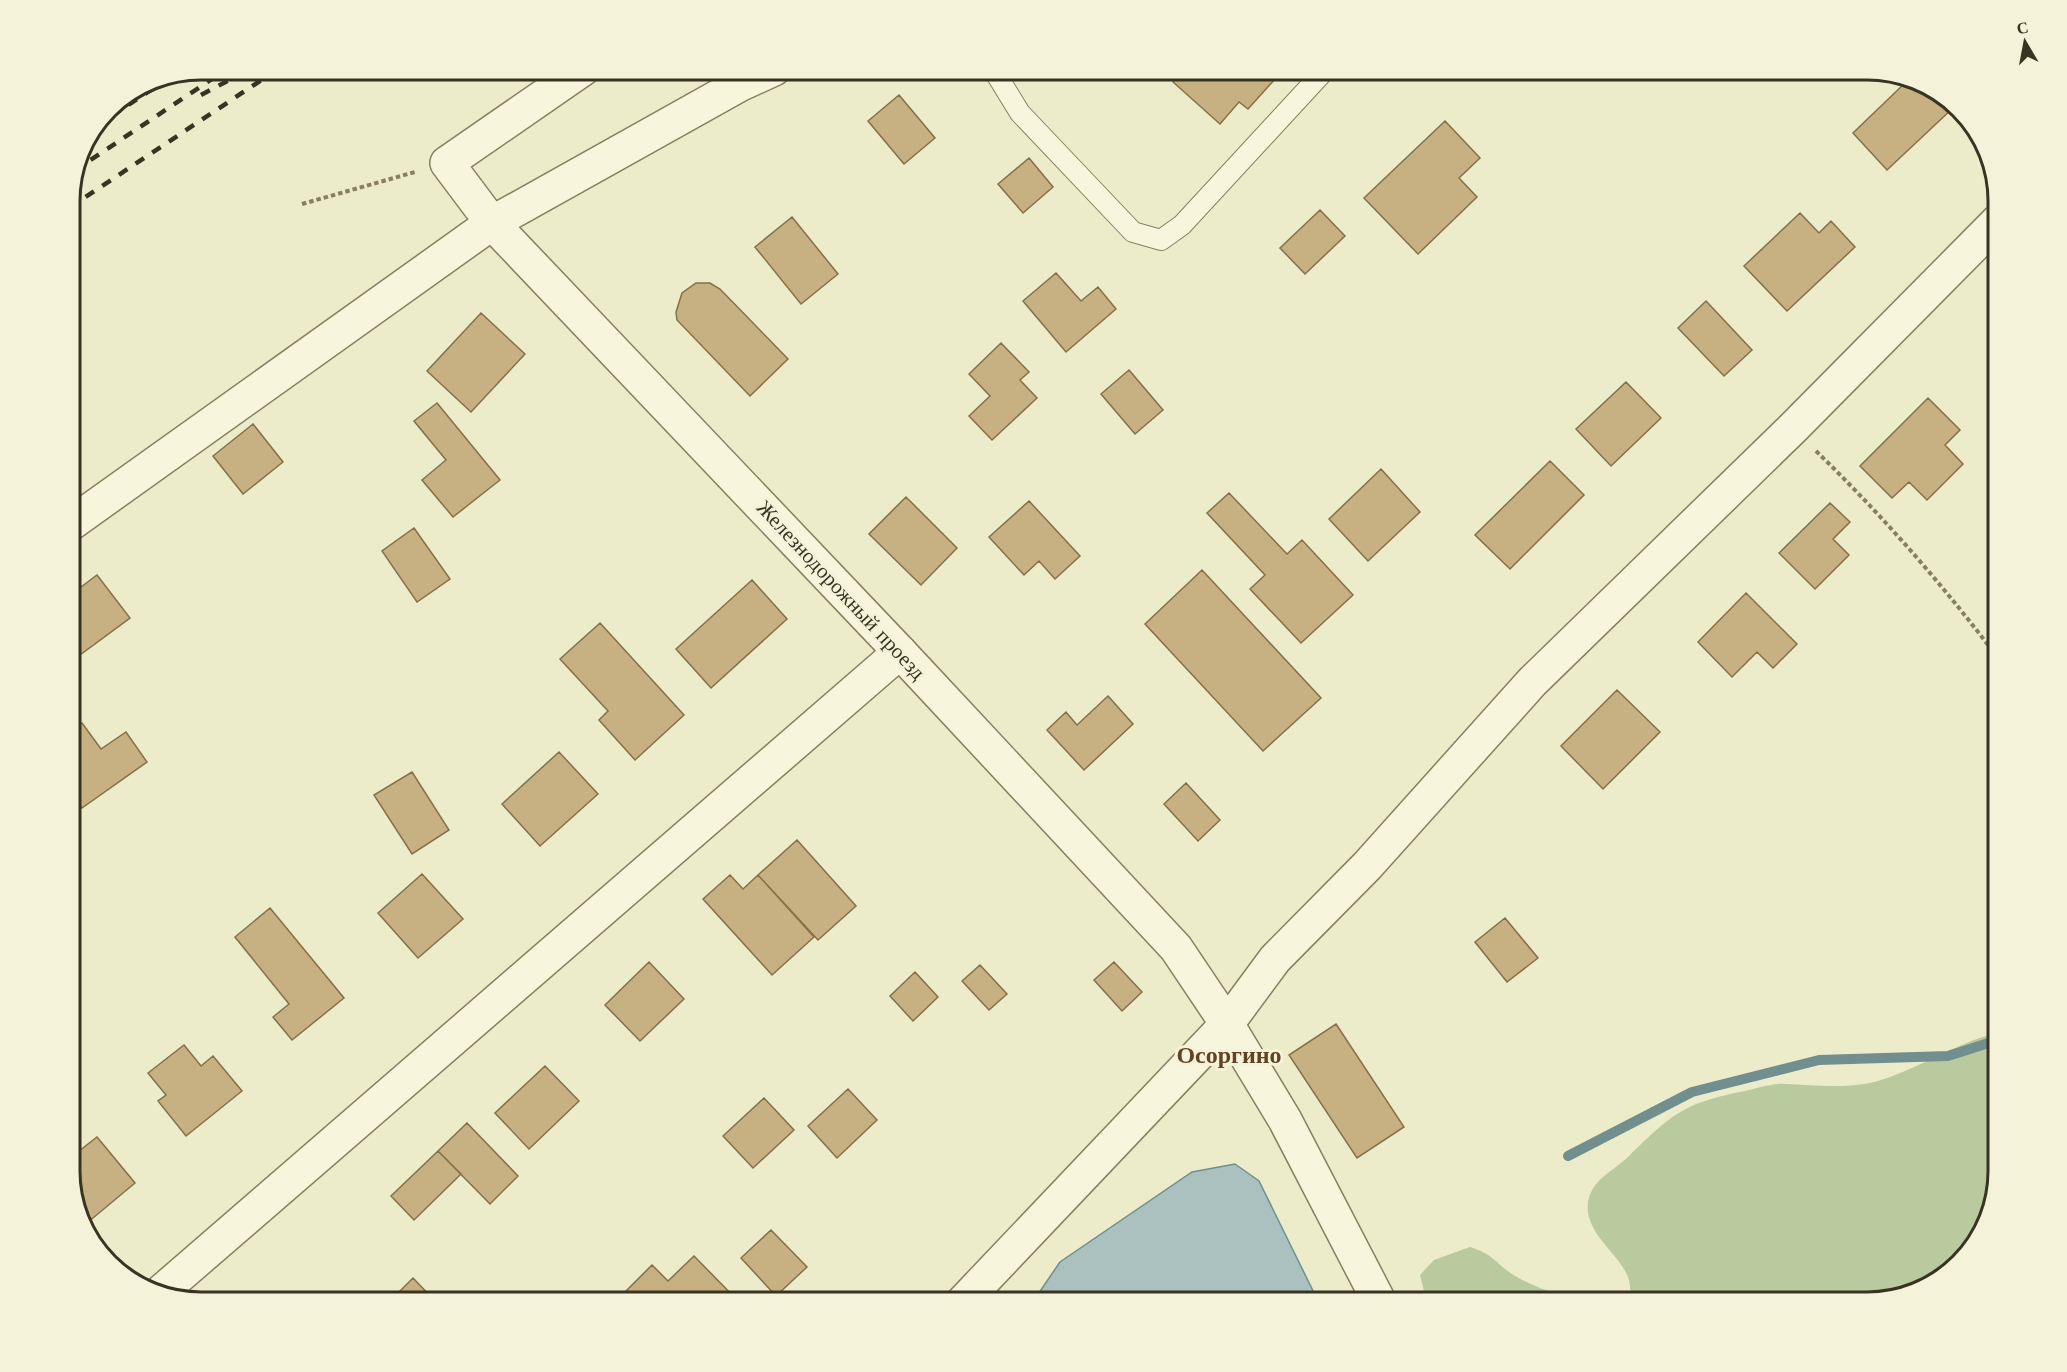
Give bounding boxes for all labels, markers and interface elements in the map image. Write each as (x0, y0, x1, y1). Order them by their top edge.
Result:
north arrow (1995, 12, 2055, 72)
text: С (2015, 16, 2030, 38)
street label: Железнодорожный проезд (751, 495, 931, 685)
district label: Осоргино (1176, 1040, 1282, 1069)

